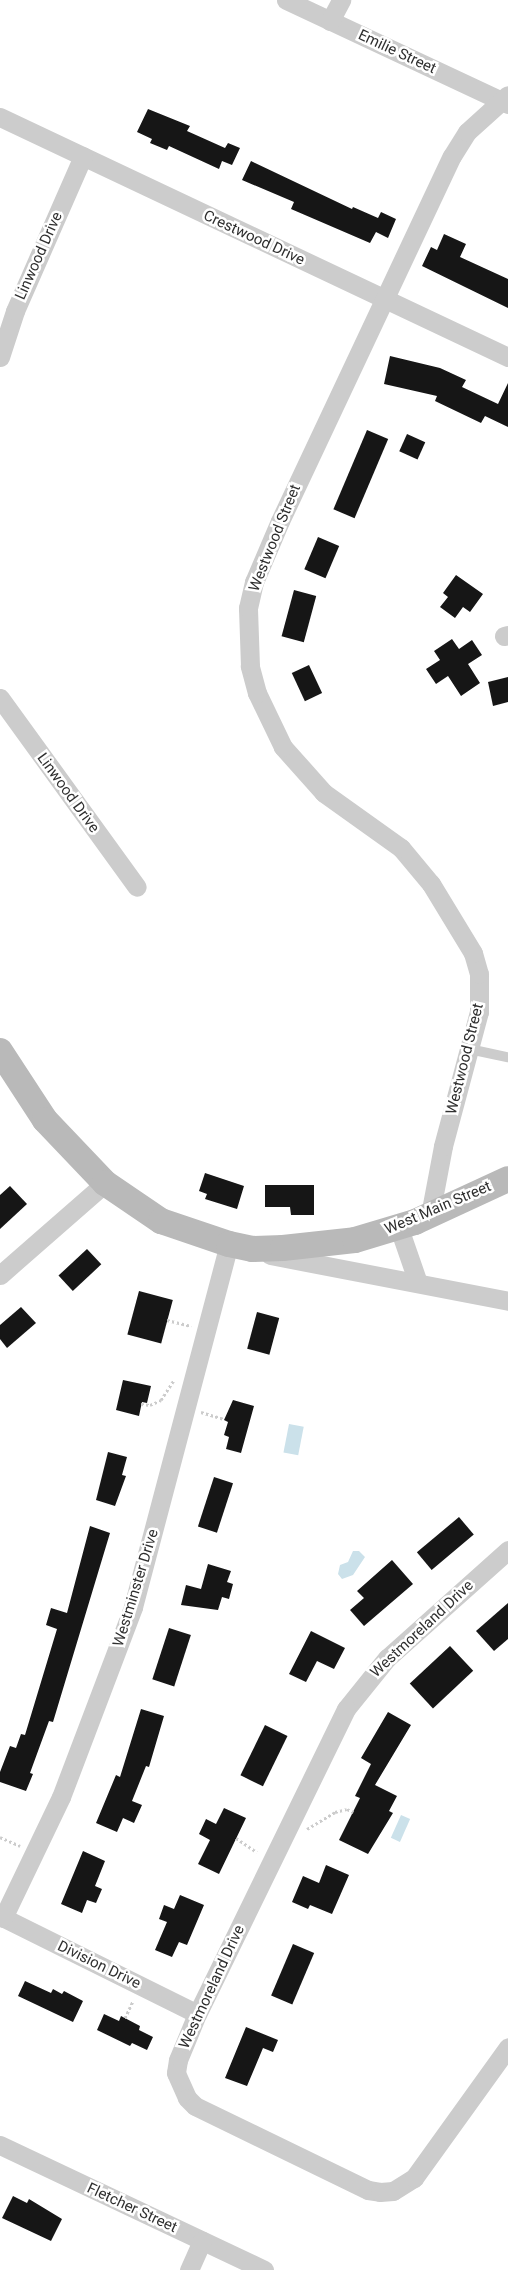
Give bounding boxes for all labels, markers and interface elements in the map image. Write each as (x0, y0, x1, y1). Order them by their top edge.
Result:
street label: Emilie Street (355, 26, 439, 78)
street label: Crestwood Drive (201, 207, 307, 269)
street label: Linwood Drive (12, 209, 66, 303)
street label: Westwood Street (245, 482, 305, 594)
street label: Linwood Drive (33, 750, 103, 836)
street label: Westwood Street (442, 1002, 488, 1116)
street label: West Main Street (382, 1177, 494, 1239)
street label: Westminster Drive (110, 1527, 162, 1649)
street label: Westmoreland Drive (367, 1577, 477, 1681)
street label: Westmoreland Drive (175, 1922, 249, 2052)
street label: Division Drive (55, 1937, 143, 1993)
street label: Fletcher Street (84, 2179, 180, 2237)

